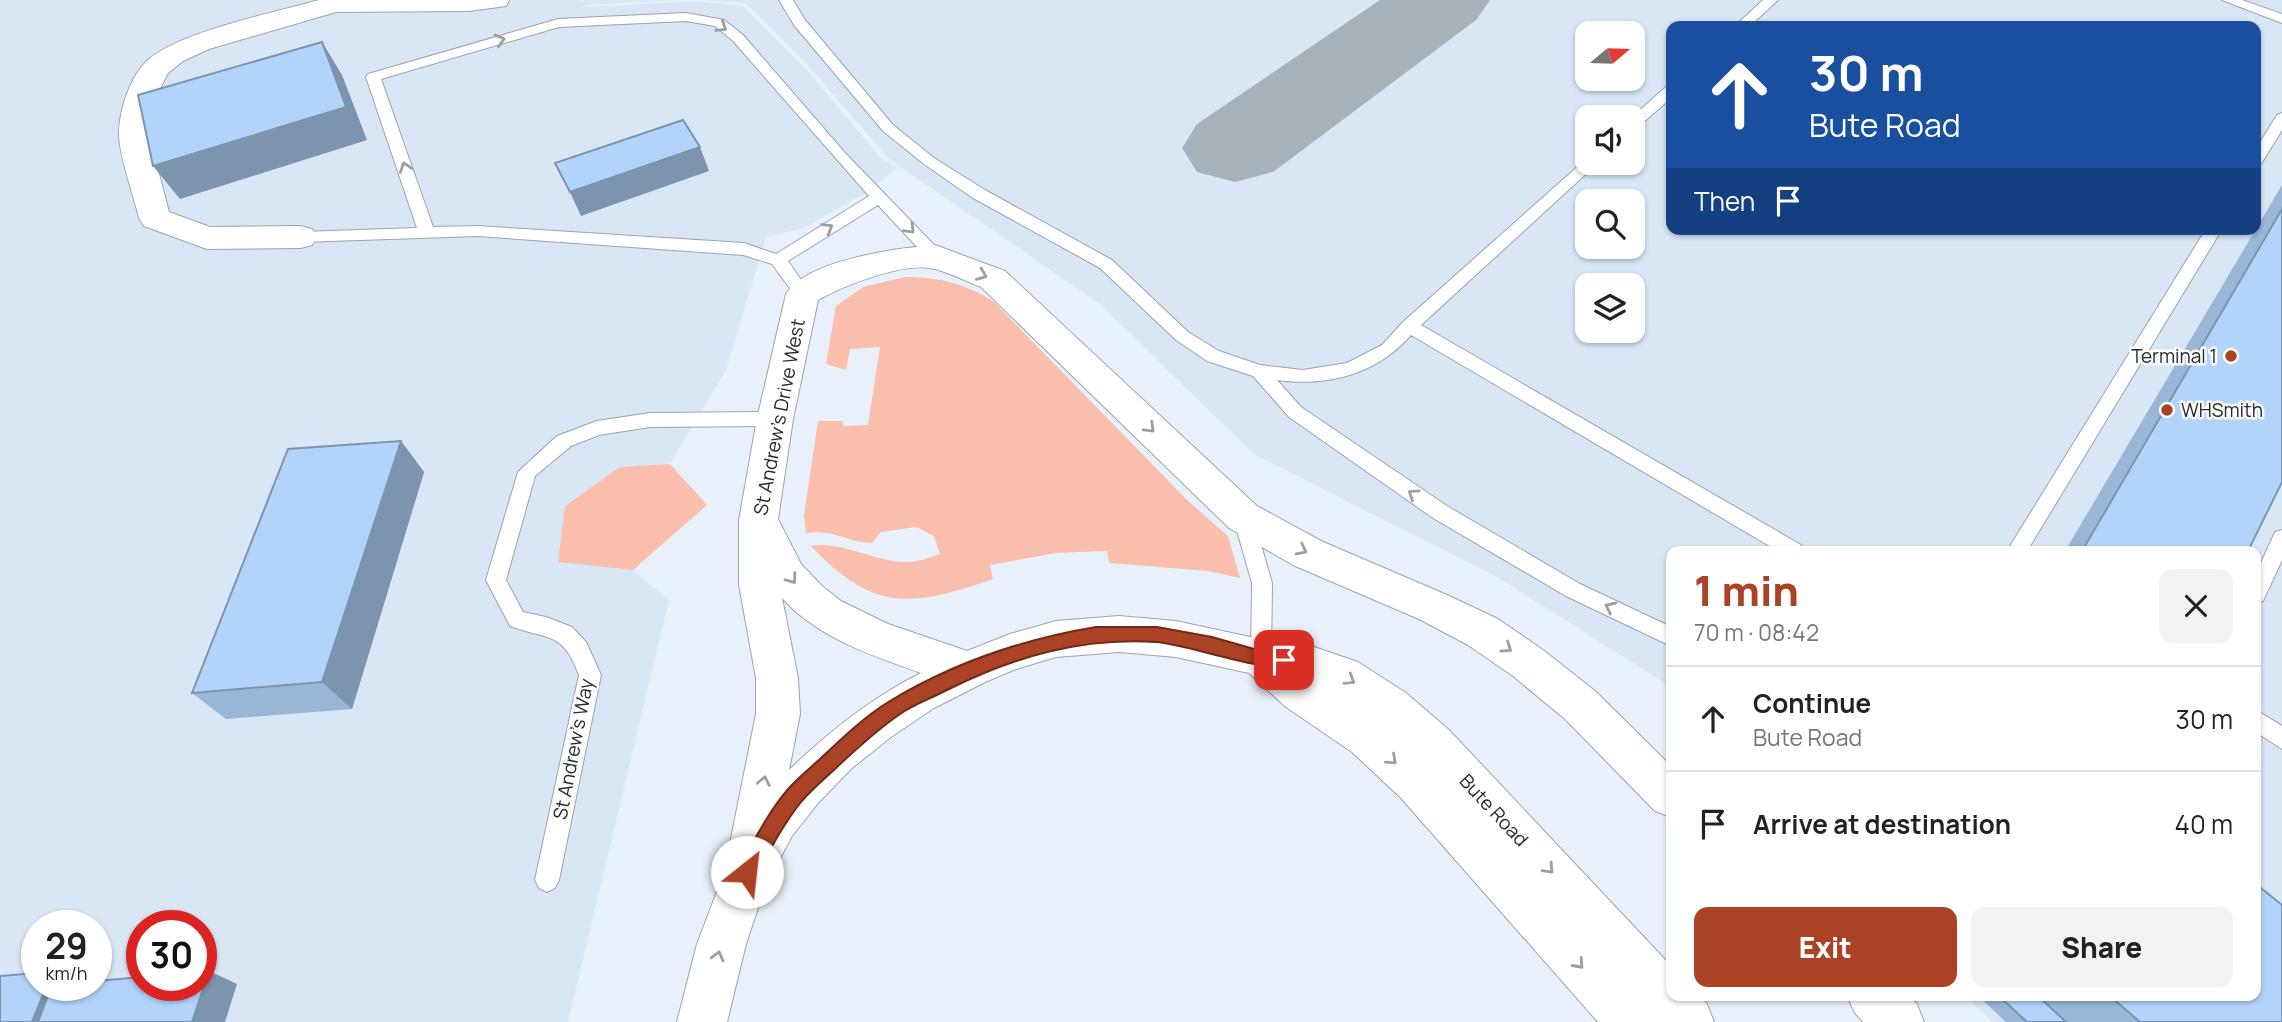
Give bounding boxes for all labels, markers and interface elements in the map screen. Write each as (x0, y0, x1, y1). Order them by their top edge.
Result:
one-way arrow (714, 19, 727, 32)
north arrow (1575, 21, 1645, 91)
map controls (1575, 21, 1645, 343)
one-way arrow (493, 34, 505, 49)
text: 30 m (1809, 39, 1924, 106)
icon: ahead (1694, 49, 1785, 140)
text: Bute Road (1809, 103, 1961, 147)
button: sound (1575, 105, 1645, 175)
one-way arrow (399, 162, 413, 174)
icon: arrive (1769, 182, 1807, 220)
text: Then (1694, 183, 1755, 219)
button: search (1575, 189, 1645, 259)
one-way arrow (901, 221, 914, 234)
one-way arrow (821, 224, 834, 237)
one-way arrow (975, 267, 988, 281)
button: layers (1575, 273, 1645, 343)
street label: St Andrew's Drive West (747, 317, 811, 517)
place label: Terminal 1 (2131, 343, 2217, 369)
marker: Terminal 1 (2223, 348, 2239, 364)
place label: WHSmith (2181, 397, 2263, 423)
marker: WHSmith (2159, 402, 2175, 418)
one-way arrow (1142, 420, 1155, 432)
one-way arrow (1408, 489, 1421, 502)
one-way arrow (1295, 541, 1308, 555)
text: 1 min (1694, 561, 1799, 619)
button: close (2159, 569, 2233, 643)
one-way arrow (784, 571, 796, 584)
one-way arrow (1605, 602, 1617, 616)
text: 70 m · 08:42 (1694, 616, 1819, 648)
pin (1254, 630, 1314, 690)
one-way arrow (1499, 640, 1512, 653)
icon: arrive (1265, 641, 1303, 679)
one-way arrow (1342, 671, 1355, 684)
street label: St Andrew's Way (547, 676, 599, 822)
text: Continue (1753, 685, 1871, 721)
icon: ahead (1694, 700, 1732, 738)
text: 30 m (2176, 701, 2233, 737)
text: Bute Road (1753, 721, 1862, 753)
one-way arrow (1384, 752, 1397, 765)
street label: Bute Road (1454, 768, 1534, 852)
one-way arrow (756, 775, 771, 787)
icon: arrive (1694, 805, 1732, 843)
text: Arrive at destination (1753, 806, 2011, 842)
text: 40 m (2175, 806, 2233, 842)
position arrow (710, 835, 784, 909)
one-way arrow (1541, 861, 1553, 874)
button: Exit (1694, 907, 1957, 987)
button: Share (1971, 907, 2233, 987)
speed limit sign: 30 (126, 910, 217, 1001)
text: 29 (45, 922, 88, 970)
one-way arrow (710, 950, 725, 962)
one-way arrow (1571, 956, 1583, 969)
text: km/h (46, 961, 87, 985)

